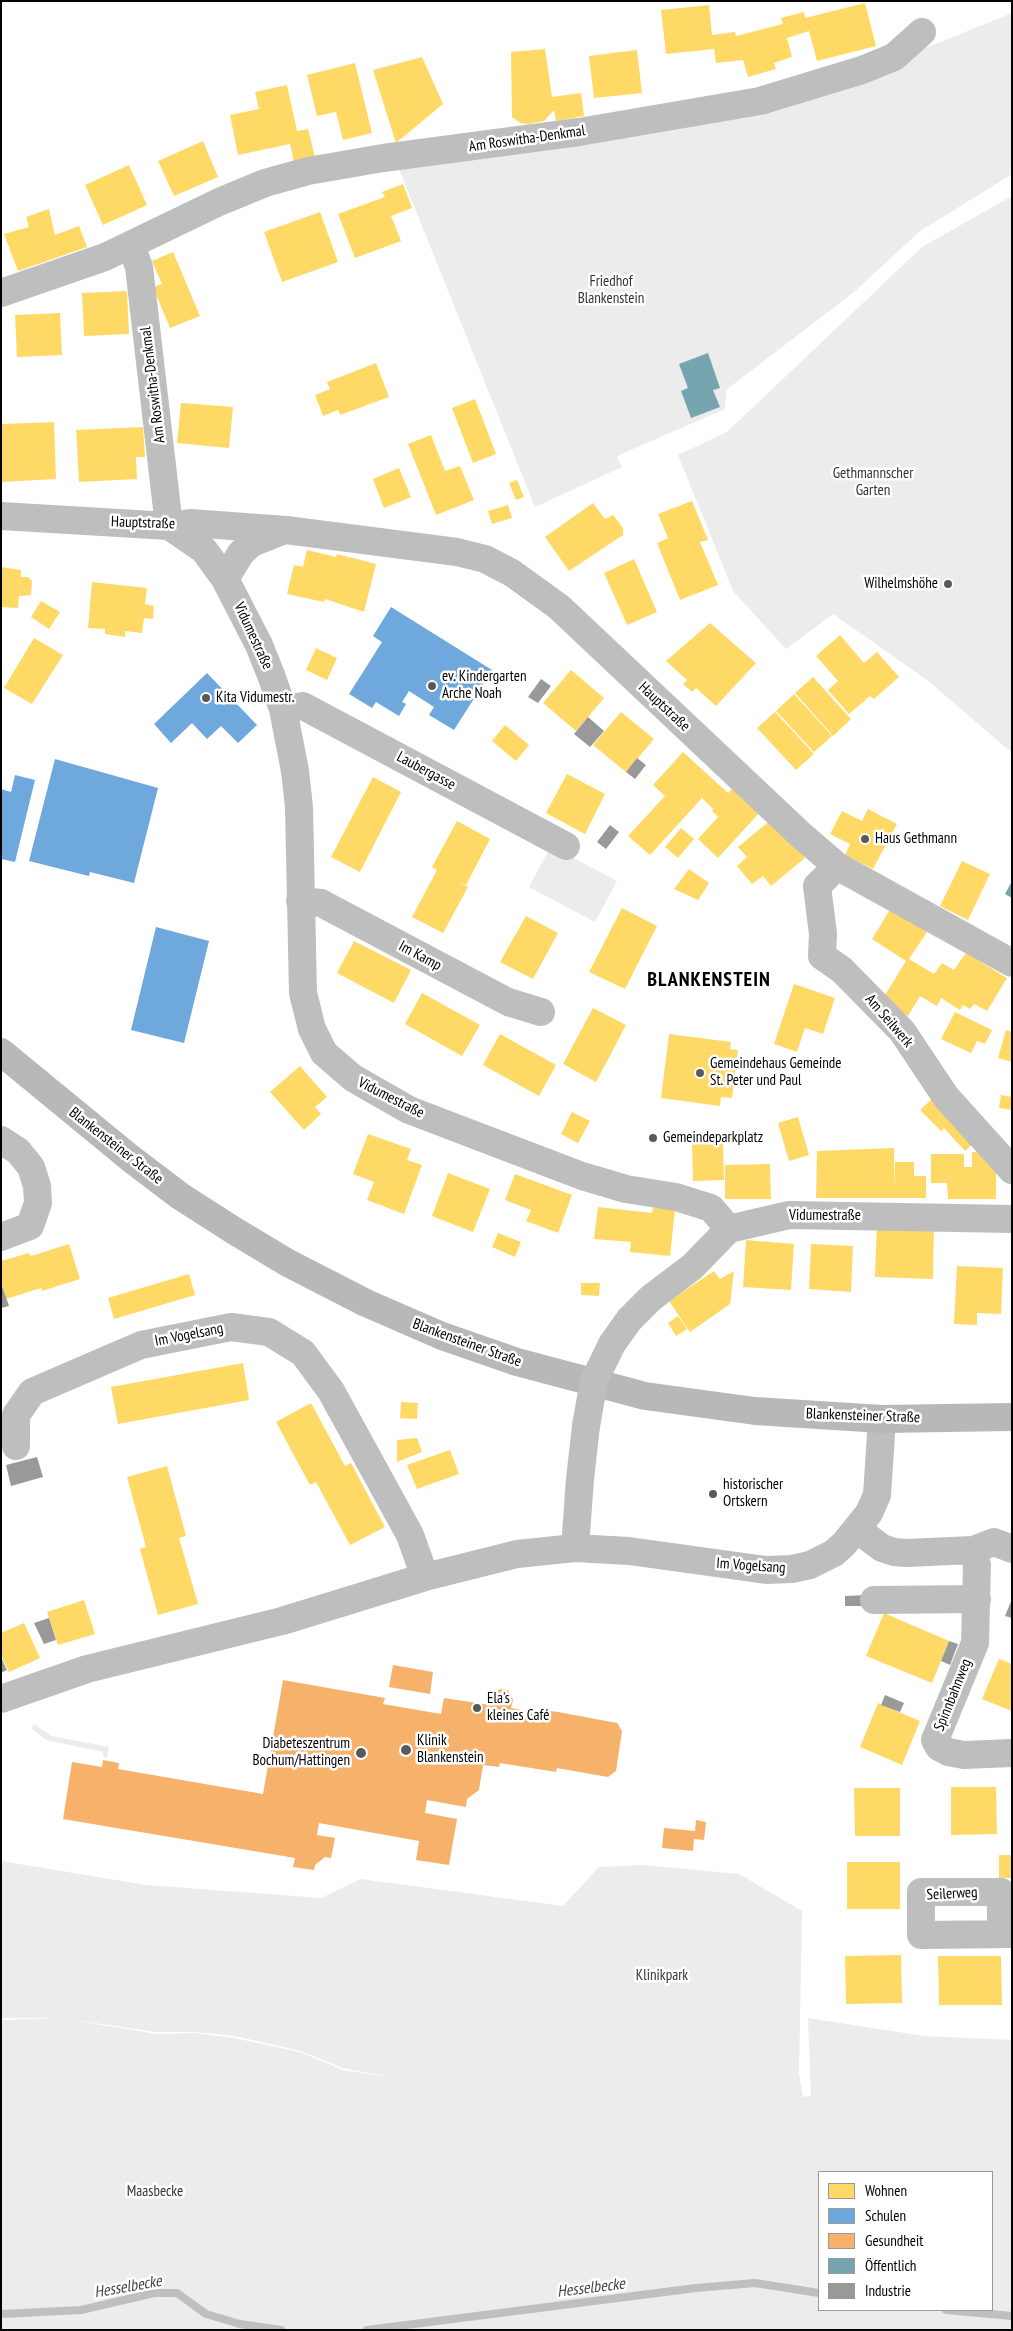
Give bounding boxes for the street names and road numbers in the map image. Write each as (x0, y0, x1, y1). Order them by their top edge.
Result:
street label: Am Roswitha-Denkmal (468, 122, 586, 156)
street label: Am Roswitha-Denkmal (137, 326, 169, 444)
street label: Hauptstraße (111, 513, 175, 533)
street label: Vidumestraße (230, 600, 276, 672)
street label: Hauptstraße (634, 679, 694, 735)
street label: Laubergasse (393, 748, 459, 794)
street label: Im Kamp (396, 937, 444, 975)
street label: Am Seilwerk (861, 991, 917, 1051)
street label: Vidumestraße (355, 1074, 427, 1122)
street label: Blankensteiner Straße (65, 1104, 167, 1188)
street label: Vidumestraße (789, 1207, 861, 1225)
street label: Blankensteiner Straße (410, 1315, 524, 1371)
street label: Im Vogelsang (153, 1320, 225, 1350)
street label: Blankensteiner Straße (806, 1405, 920, 1427)
street label: Im Vogelsang (716, 1555, 786, 1577)
street label: Spinnbahnweg (930, 1656, 976, 1734)
street label: Seilerweg (926, 1884, 978, 1904)

